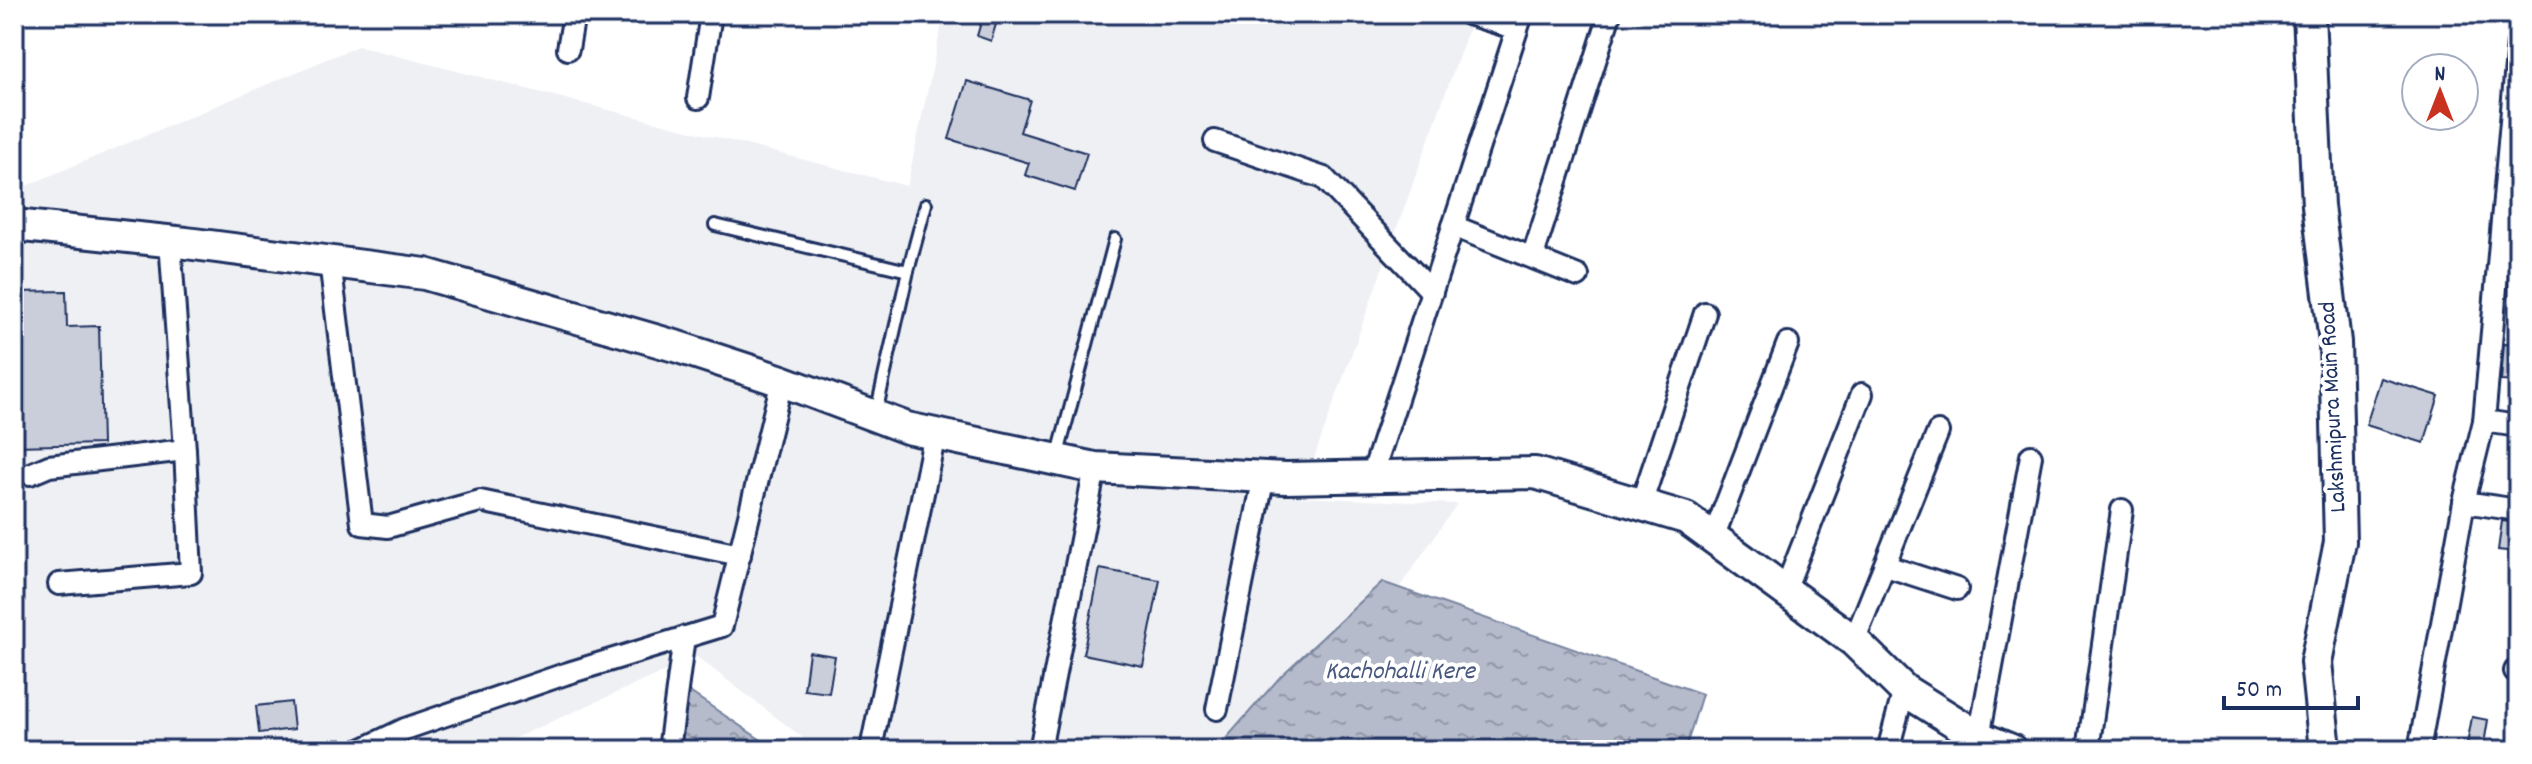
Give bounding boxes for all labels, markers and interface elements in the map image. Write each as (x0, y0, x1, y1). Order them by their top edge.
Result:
north arrow (2400, 52, 2480, 132)
text: N (2435, 60, 2446, 91)
street label: Lakshmipura Main Road (2311, 301, 2357, 513)
water label: Kachohalli Kere (1325, 654, 1476, 691)
scale bar (2224, 660, 2358, 710)
text: 50 m (2236, 674, 2282, 708)

